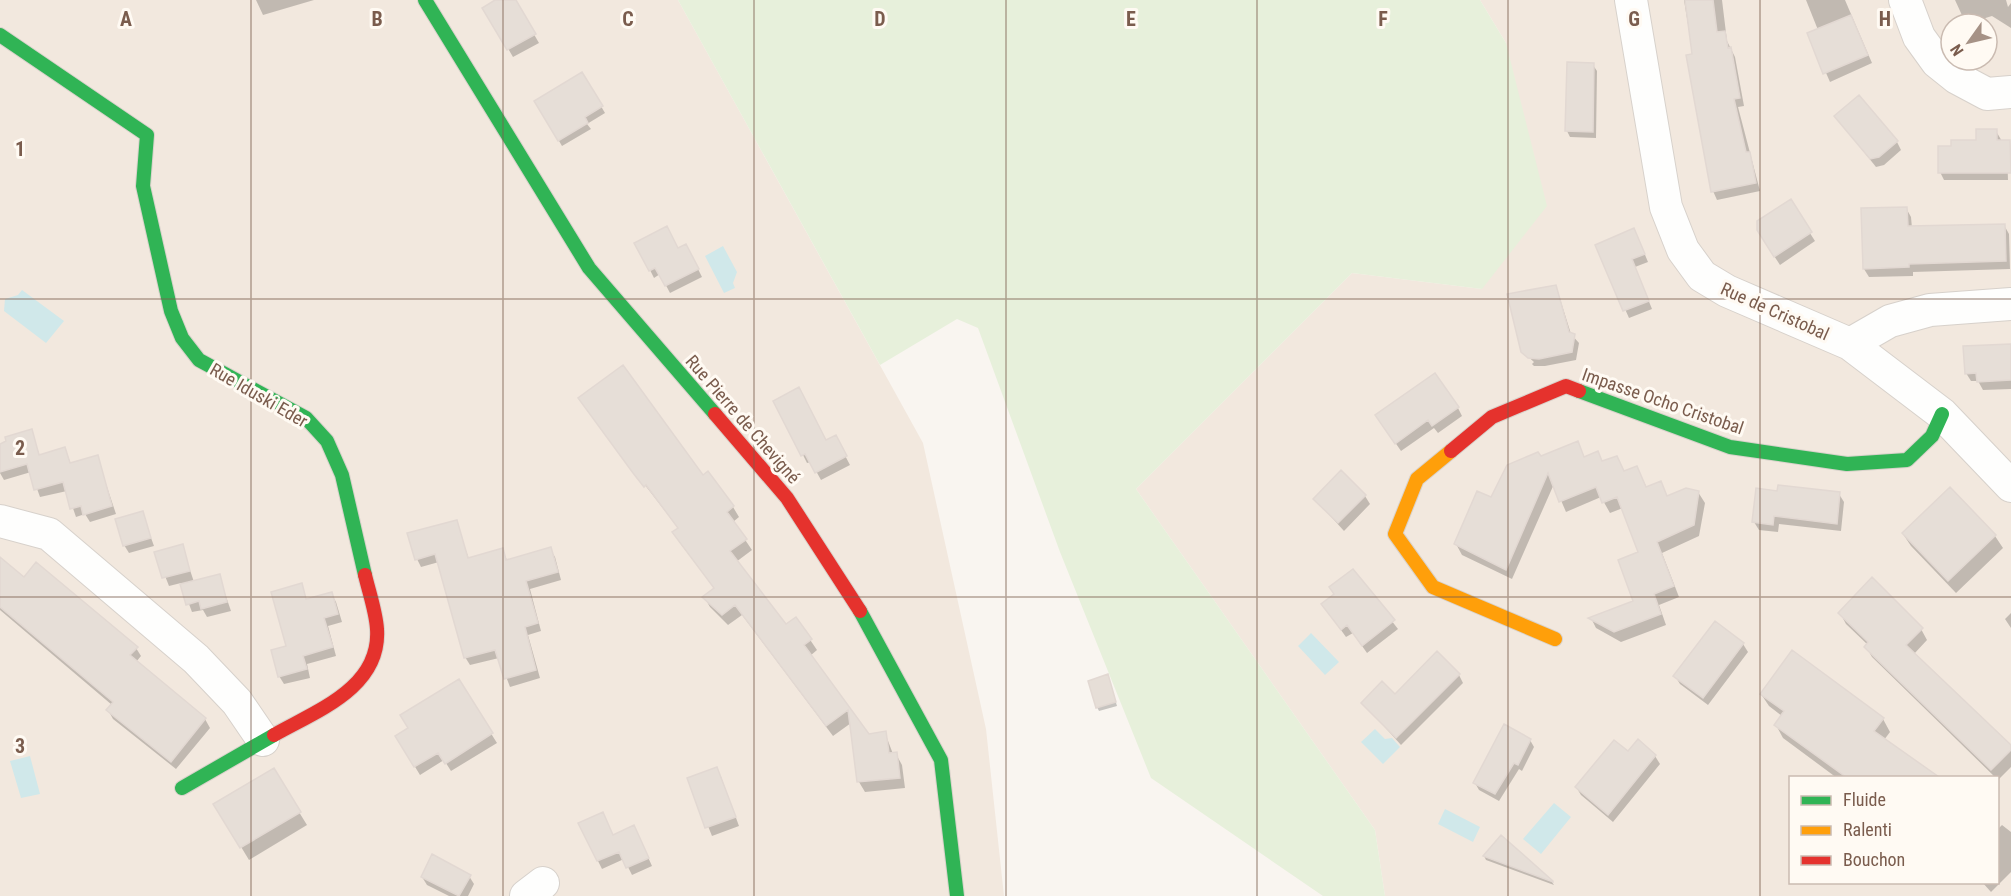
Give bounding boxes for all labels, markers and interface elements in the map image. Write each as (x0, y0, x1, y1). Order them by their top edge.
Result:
text: A (120, 7, 132, 31)
text: B (371, 7, 383, 31)
text: C (622, 7, 634, 31)
text: D (874, 7, 886, 31)
text: E (1126, 7, 1136, 31)
text: F (1378, 7, 1388, 31)
text: G (1628, 7, 1640, 31)
text: H (1879, 7, 1891, 31)
north arrow (1939, 12, 1999, 72)
text: N (1946, 41, 1968, 59)
text: 1 (15, 137, 25, 161)
street label: Rue de Cristobal (1718, 278, 1832, 344)
street label: Rue Pierre de Chevigné (681, 350, 805, 488)
street label: Rue Iduski Eder (206, 359, 312, 432)
street label: Impasse Ocho Cristobal (1580, 364, 1746, 438)
text: 2 (15, 436, 25, 460)
text: 3 (15, 734, 25, 758)
legend (1789, 776, 1999, 884)
text: Fluide (1843, 789, 1886, 810)
text: Ralenti (1843, 819, 1892, 840)
text: Bouchon (1843, 849, 1905, 870)

